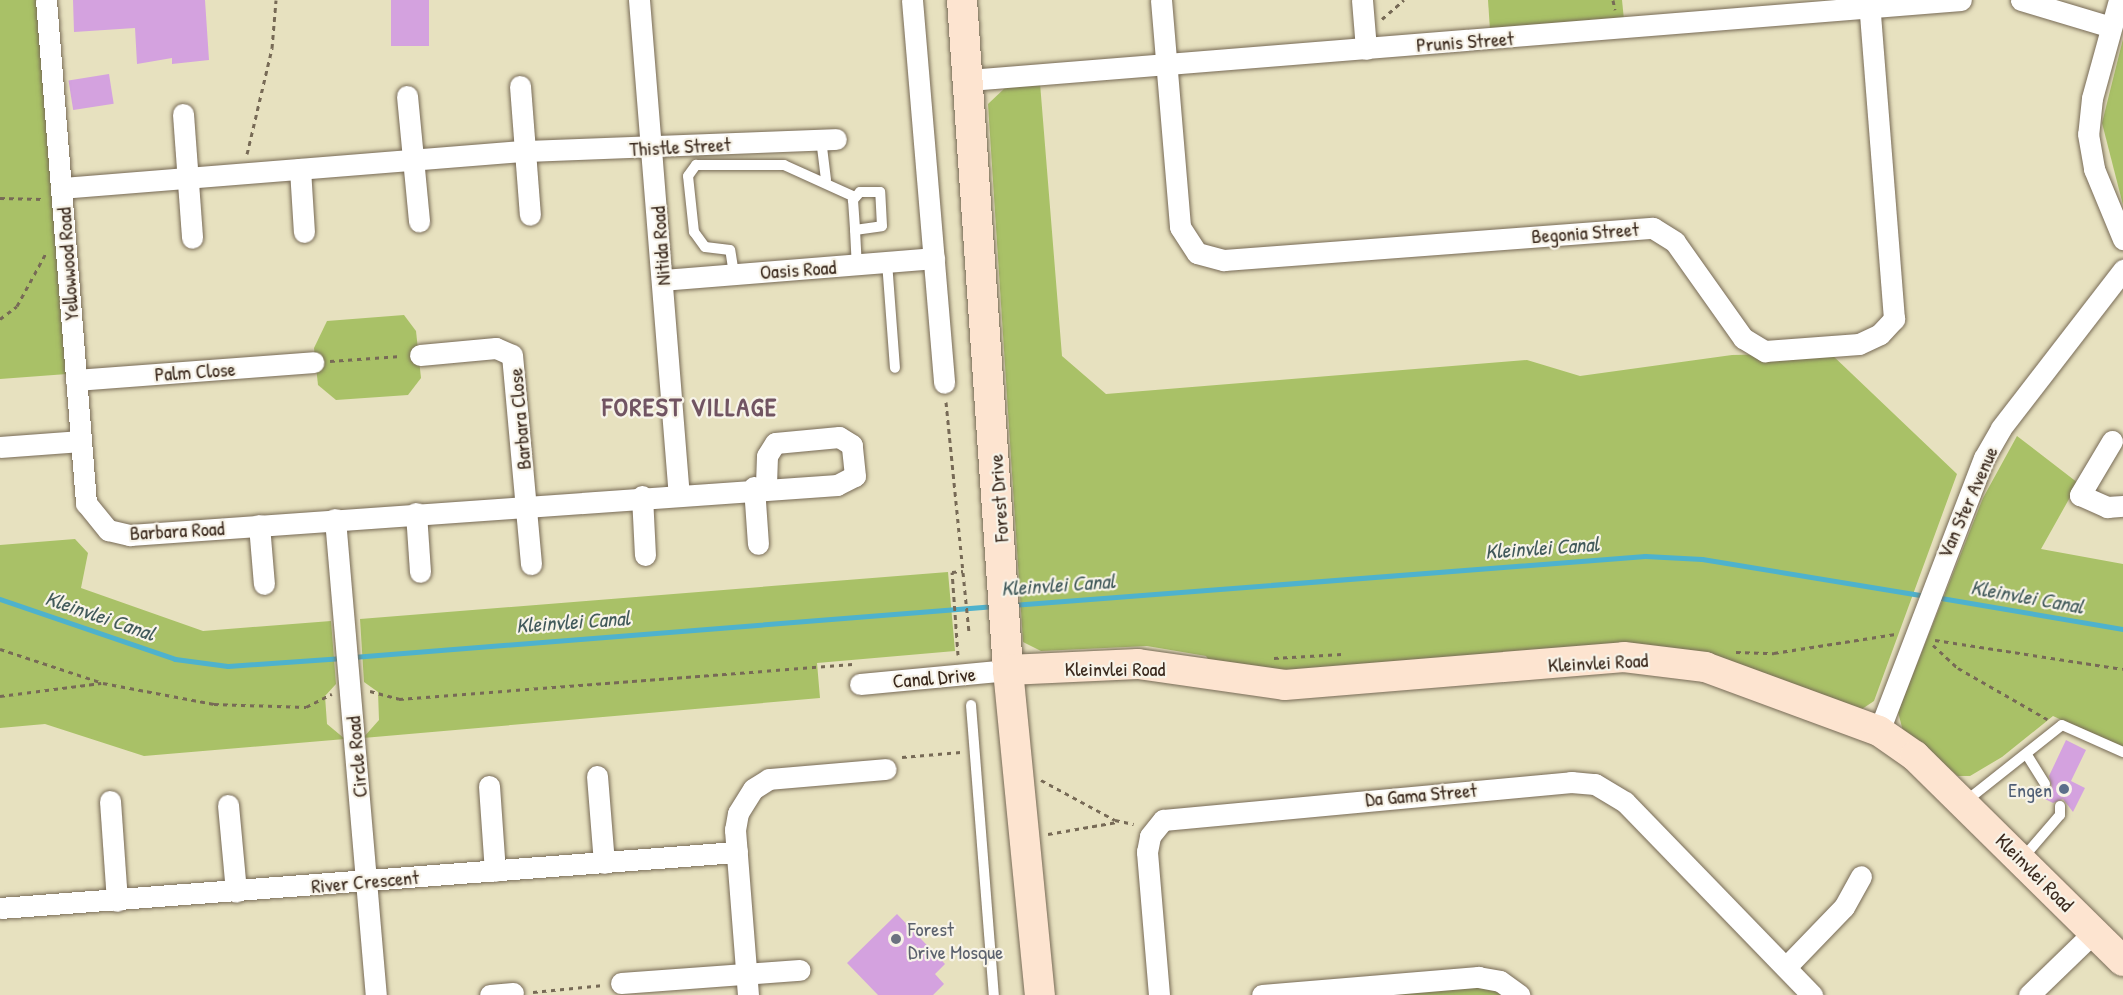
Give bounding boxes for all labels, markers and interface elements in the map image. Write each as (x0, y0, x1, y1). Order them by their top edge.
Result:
street label: Prunis Street (1415, 26, 1515, 56)
street label: Thistle Street (629, 131, 731, 161)
street label: Nitida Road (645, 206, 675, 286)
street label: Yellowwood Road (51, 207, 83, 321)
street label: Begonia Street (1531, 216, 1639, 248)
street label: Oasis Road (759, 254, 837, 284)
street label: Palm Close (154, 356, 236, 386)
street label: Barbara Close (503, 367, 535, 471)
district label: FOREST VILLAGE (602, 391, 778, 423)
street label: Van Ster Avenue (1932, 442, 2002, 562)
street label: Forest Drive (983, 453, 1013, 543)
street label: Barbara Road (129, 516, 225, 544)
water label: Kleinvlei Canal (1484, 531, 1600, 565)
water label: Kleinvlei Canal (1000, 568, 1116, 602)
water label: Kleinvlei Canal (1969, 575, 2085, 619)
water label: Kleinvlei Canal (42, 586, 158, 646)
water label: Kleinvlei Canal (515, 605, 631, 639)
street label: Kleinvlei Road (1547, 647, 1649, 677)
street label: Kleinvlei Road (1065, 656, 1165, 680)
street label: Canal Drive (891, 661, 977, 693)
street label: Circle Road (340, 715, 372, 799)
street label: Da Gama Street (1364, 777, 1478, 811)
place label: Engen (2008, 777, 2052, 801)
marker: Engen (2057, 782, 2071, 796)
street label: Kleinvlei Road (1991, 828, 2079, 916)
street label: River Crescent (310, 864, 420, 898)
place label: Forest Drive Mosque (908, 916, 1003, 963)
marker: Forest Drive Mosque (889, 932, 903, 946)

